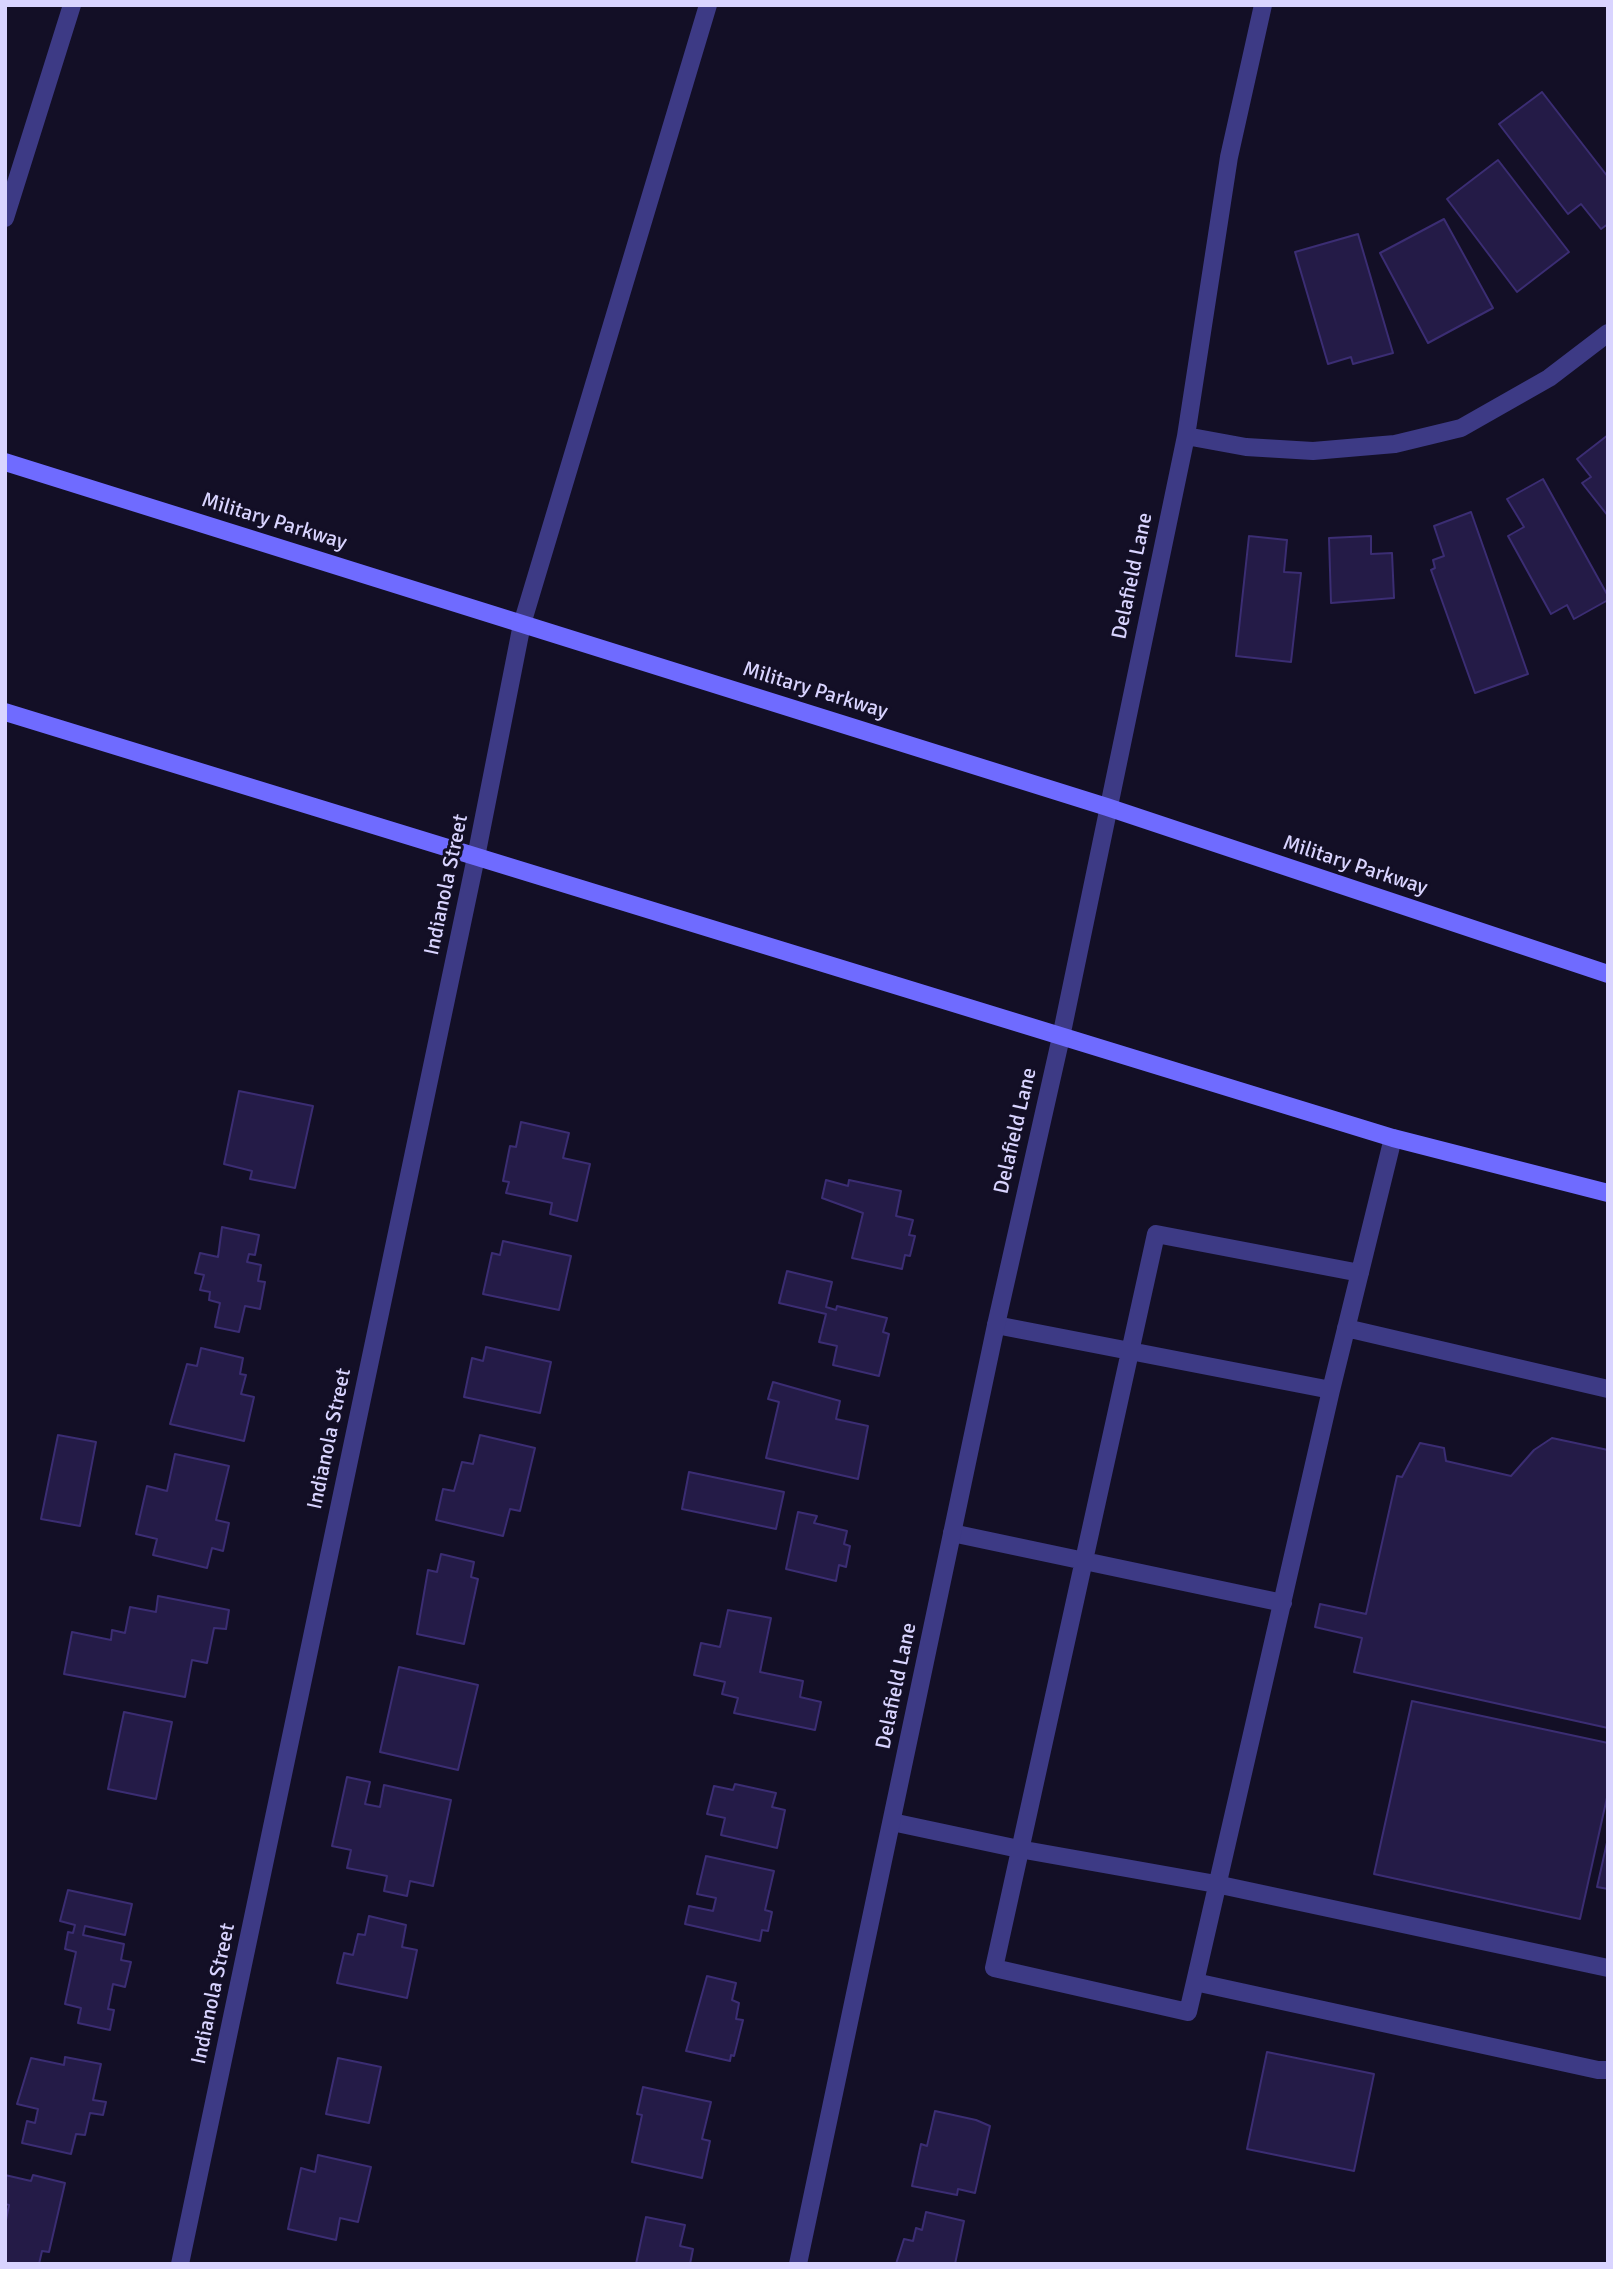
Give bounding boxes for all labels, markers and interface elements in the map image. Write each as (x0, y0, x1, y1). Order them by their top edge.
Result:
street label: Military Parkway (198, 488, 350, 556)
street label: Delafield Lane (1107, 510, 1159, 642)
street label: Military Parkway (739, 657, 891, 725)
street label: Indianola Street (420, 812, 474, 958)
street label: Military Parkway (1280, 831, 1430, 901)
street label: Delafield Lane (989, 1065, 1043, 1197)
street label: Indianola Street (303, 1366, 357, 1512)
street label: Delafield Lane (871, 1620, 923, 1752)
street label: Indianola Street (187, 1921, 241, 2067)

